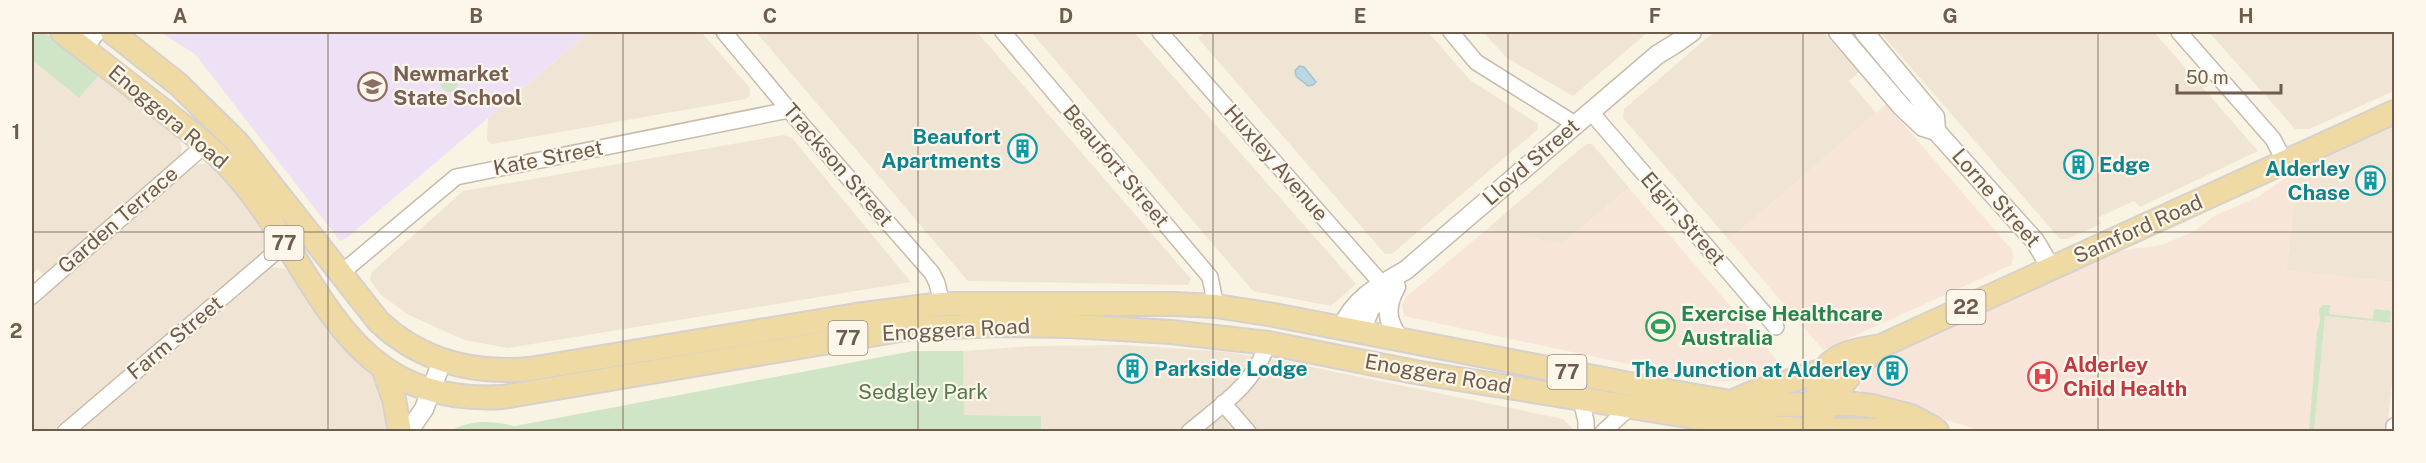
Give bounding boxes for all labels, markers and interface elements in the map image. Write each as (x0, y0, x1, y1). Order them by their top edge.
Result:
text: A (173, 4, 187, 28)
text: B (469, 4, 483, 28)
text: C (763, 4, 777, 28)
text: D (1059, 4, 1073, 28)
text: E (1354, 4, 1366, 28)
text: F (1649, 4, 1661, 28)
text: G (1942, 4, 1958, 28)
text: H (2238, 4, 2254, 28)
scale bar (2177, 57, 2280, 95)
street label: Enoggera Road (103, 59, 233, 174)
place label: Newmarket State School (393, 61, 522, 110)
text: 50 m (2186, 67, 2229, 88)
school or university icon: Newmarket State School (356, 70, 388, 102)
street label: Trackson Street (778, 98, 899, 231)
street label: Beaufort Street (1058, 99, 1175, 232)
street label: Huxley Avenue (1219, 99, 1334, 226)
street label: Lloyd Street (1477, 113, 1584, 210)
text: 1 (12, 120, 20, 144)
place label: Beaufort Apartments (881, 124, 1001, 173)
building icon: Beaufort Apartments (1006, 133, 1038, 165)
street label: Kate Street (491, 135, 605, 180)
street label: Lorne Street (1947, 143, 2046, 252)
building icon: Edge (2062, 149, 2094, 181)
place label: Edge (2099, 152, 2150, 177)
place label: Alderley Chase (2265, 156, 2350, 205)
street label: Garden Terrace (53, 161, 183, 278)
building icon: Alderley Chase (2355, 165, 2387, 197)
street label: Elgin Street (1636, 167, 1731, 271)
street label: Samford Road (2069, 189, 2206, 268)
road number: 77 (264, 226, 304, 260)
road number: 22 (1946, 290, 1986, 324)
street label: Farm Street (122, 291, 227, 385)
place label: Exercise Healthcare Australia (1681, 301, 1883, 350)
sports icon: Exercise Healthcare Australia (1644, 310, 1676, 342)
street label: Enoggera Road (881, 313, 1031, 346)
text: 2 (10, 319, 22, 343)
road number: 77 (828, 321, 868, 355)
street label: Enoggera Road (1363, 348, 1513, 399)
place label: Alderley Child Health (2063, 352, 2187, 401)
building icon: Parkside Lodge (1117, 353, 1149, 385)
building icon: The Junction at Alderley (1877, 354, 1909, 386)
road number: 77 (1548, 355, 1586, 389)
place label: Parkside Lodge (1154, 356, 1308, 381)
place label: The Junction at Alderley (1632, 357, 1872, 382)
hospital icon: Alderley Child Health (2026, 361, 2058, 393)
park label: Sedgley Park (858, 379, 988, 404)

